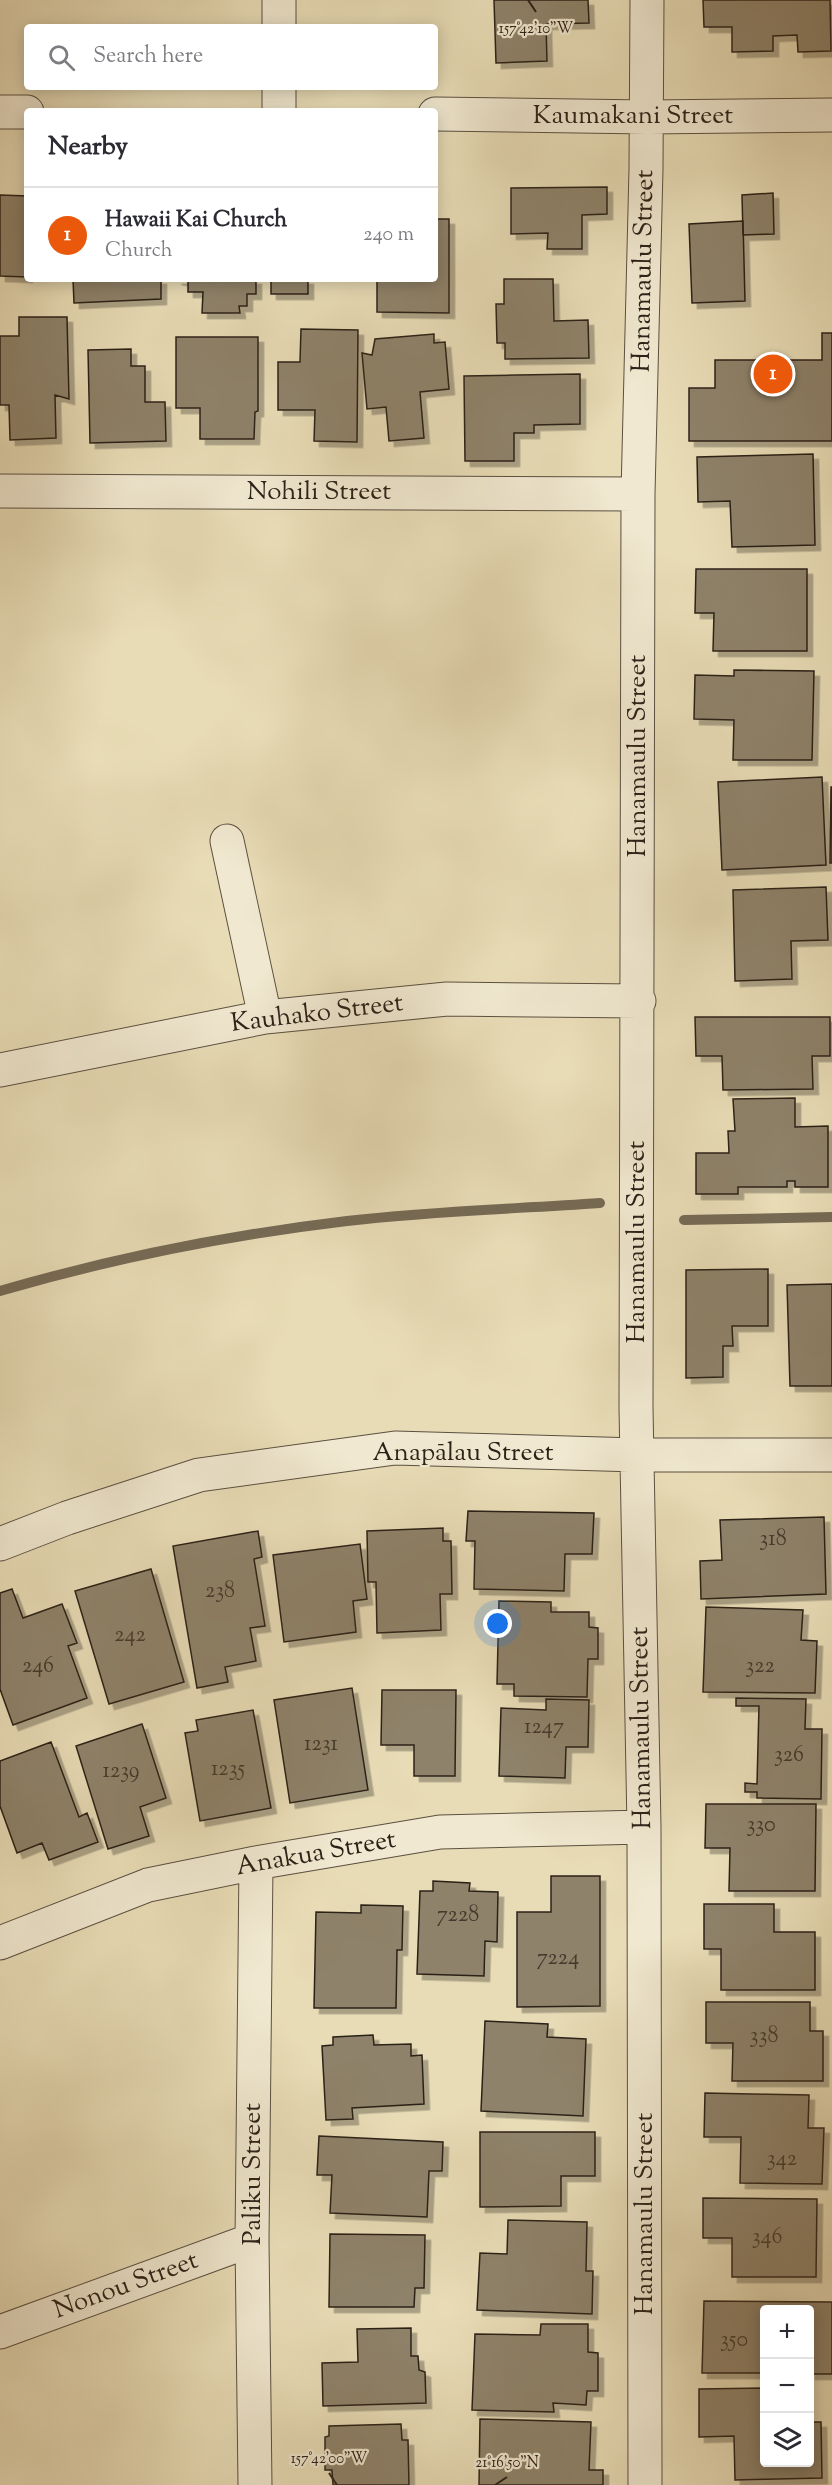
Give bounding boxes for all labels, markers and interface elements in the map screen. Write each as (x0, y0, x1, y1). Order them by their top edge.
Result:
text: 157°42'10"W (499, 19, 574, 40)
search box (24, 24, 438, 90)
icon: search (45, 41, 78, 74)
text: Search here (93, 41, 203, 73)
street label: Kaumakani Street (533, 98, 733, 135)
text: Nearby (48, 129, 128, 166)
street label: Hanamaulu Street (624, 169, 664, 373)
text: Hawaii Kai Church (105, 205, 287, 237)
text: 1 (64, 221, 71, 250)
text: 240 m (363, 221, 414, 250)
text: Church (105, 237, 172, 266)
pin: 1 (754, 352, 792, 397)
street label: Nohili Street (247, 474, 391, 511)
street label: Hanamaulu Street (620, 655, 657, 857)
street label: Kauhako Street (229, 985, 405, 1043)
street label: Hanamaulu Street (619, 1141, 656, 1343)
street label: Anapālau Street (372, 1435, 554, 1472)
house number: 318 (759, 1524, 787, 1556)
house number: 238 (205, 1576, 235, 1608)
your location (483, 1609, 512, 1638)
house number: 242 (114, 1620, 146, 1652)
street label: Hanamaulu Street (622, 1626, 662, 1830)
house number: 246 (22, 1651, 54, 1683)
house number: 322 (745, 1651, 775, 1683)
house number: 1247 (524, 1712, 564, 1744)
house number: 1231 (304, 1729, 339, 1761)
house number: 326 (774, 1740, 804, 1772)
house number: 1235 (211, 1754, 246, 1786)
house number: 1239 (102, 1756, 140, 1788)
house number: 330 (746, 1810, 776, 1842)
street label: Anakua Street (233, 1822, 399, 1886)
house number: 7228 (437, 1900, 479, 1932)
house number: 7224 (537, 1943, 579, 1975)
house number: 338 (750, 2021, 778, 2053)
street label: Paliku Street (235, 2103, 272, 2245)
street label: Hanamaulu Street (627, 2113, 664, 2315)
house number: 342 (767, 2144, 797, 2176)
house number: 346 (752, 2222, 782, 2254)
street label: Nonou Street (48, 2243, 204, 2329)
map controls (760, 2305, 814, 2467)
button: + (760, 2305, 814, 2359)
house number: 350 (720, 2325, 748, 2357)
button: − (760, 2359, 814, 2413)
button: layers (760, 2413, 814, 2467)
text: 157°42'00"W (291, 2449, 368, 2470)
text: 21°16'50"N (475, 2453, 539, 2474)

